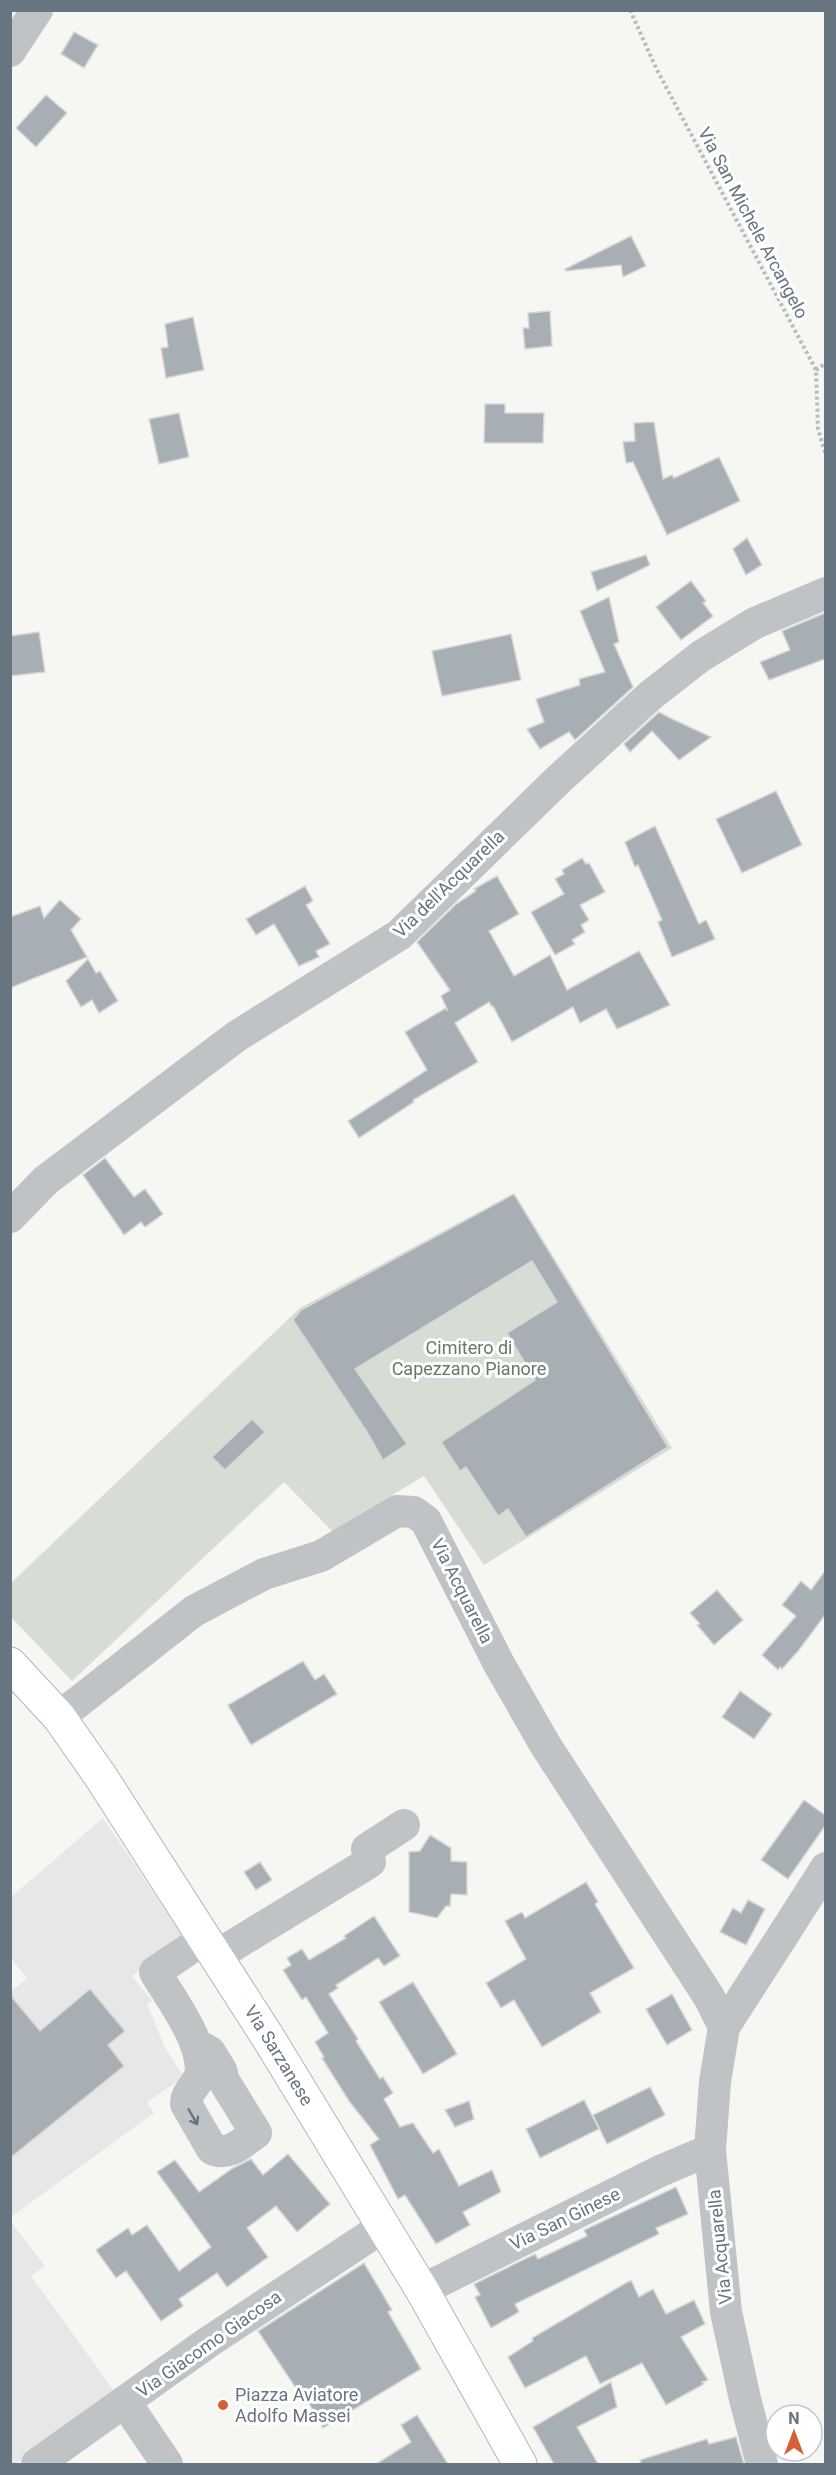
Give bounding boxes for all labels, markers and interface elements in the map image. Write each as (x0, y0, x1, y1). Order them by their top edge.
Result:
street label: Via San Michele Arcangelo (694, 124, 813, 322)
street label: Via dell'Acquarella (389, 825, 508, 942)
park label: Cimitero di Capezzano Pianore (392, 1337, 546, 1379)
street label: Via Acquarella (427, 1535, 498, 1647)
street label: Via Sarzanese (240, 2001, 318, 2109)
one-way arrow (188, 2108, 199, 2126)
street label: Via San Ginese (506, 2183, 623, 2254)
street label: Via Acquarella (703, 2189, 736, 2305)
street label: Via Giacomo Giacosa (132, 2286, 285, 2402)
place label: Piazza Aviatore Adolfo Massei (235, 2384, 358, 2426)
marker: Piazza Aviatore Adolfo Massei (216, 2398, 230, 2412)
north arrow (764, 2403, 824, 2463)
text: N (788, 2409, 800, 2428)

